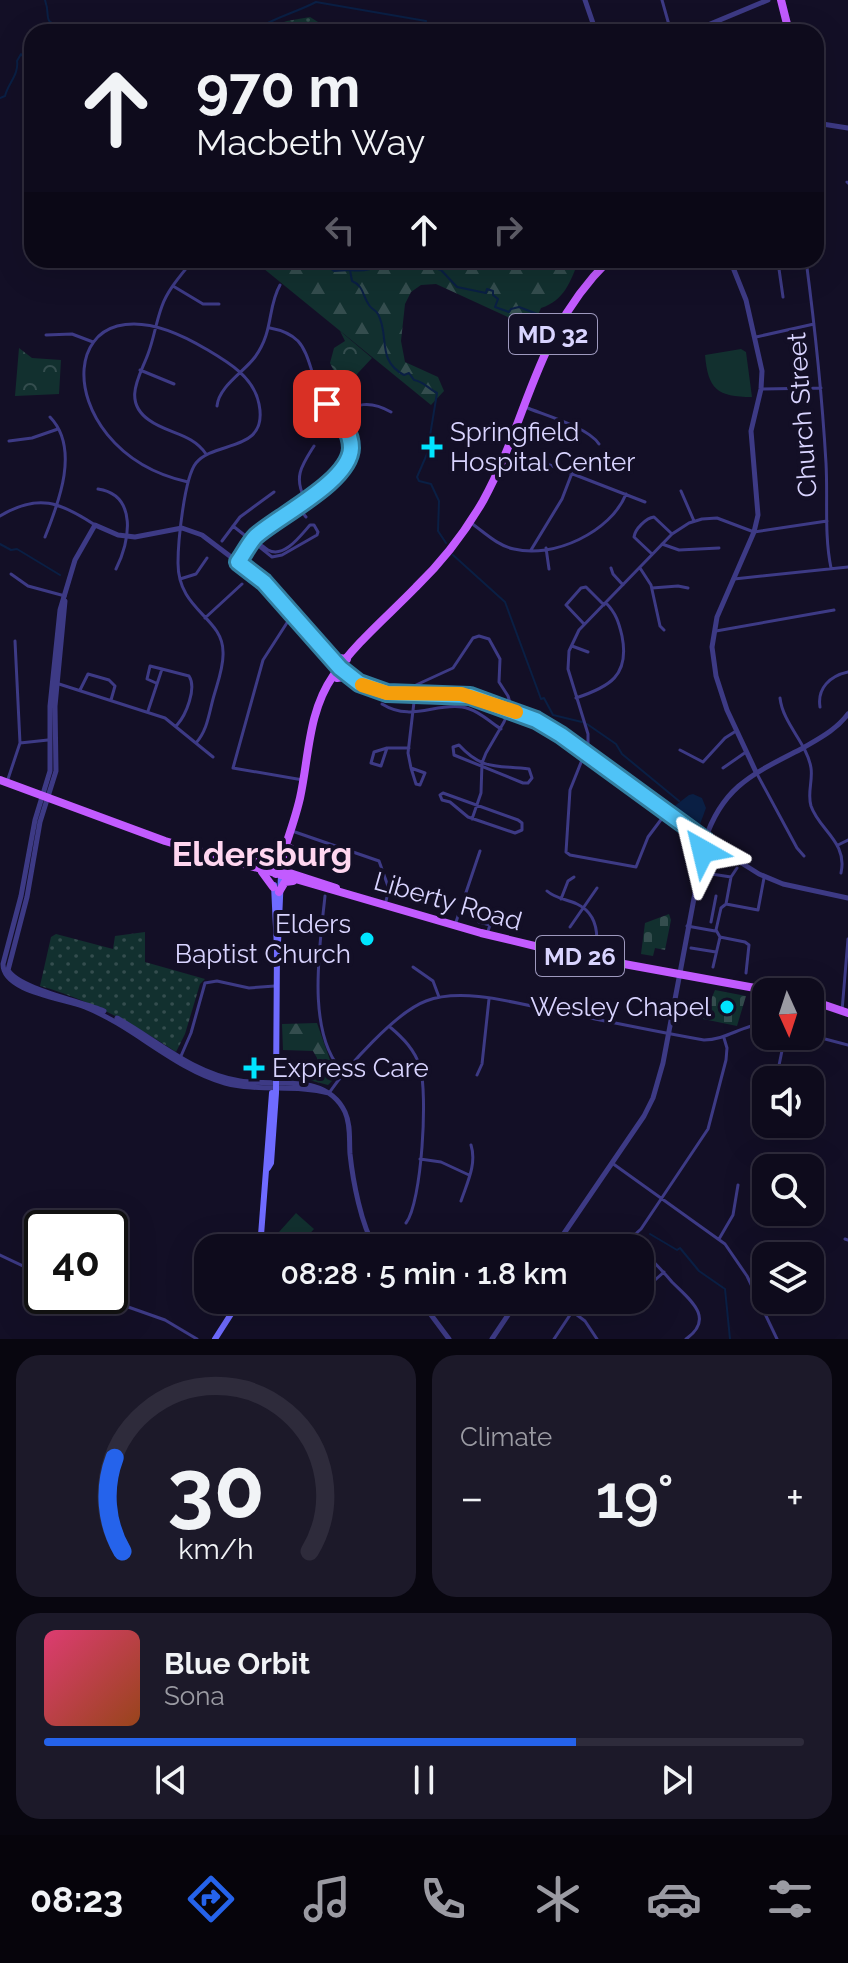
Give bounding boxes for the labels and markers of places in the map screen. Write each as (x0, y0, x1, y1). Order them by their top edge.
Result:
pin (293, 370, 361, 438)
place label: Springfield Hospital Center (450, 417, 636, 477)
marker: Springfield Hospital Center (421, 436, 443, 458)
place label: Elders Baptist Church (175, 909, 351, 969)
marker: Elders Baptist Church (358, 930, 376, 948)
place label: Wesley Chapel (530, 992, 712, 1022)
marker: Wesley Chapel (718, 998, 736, 1016)
place label: Express Care (272, 1053, 429, 1083)
marker: Express Care (243, 1057, 265, 1079)

